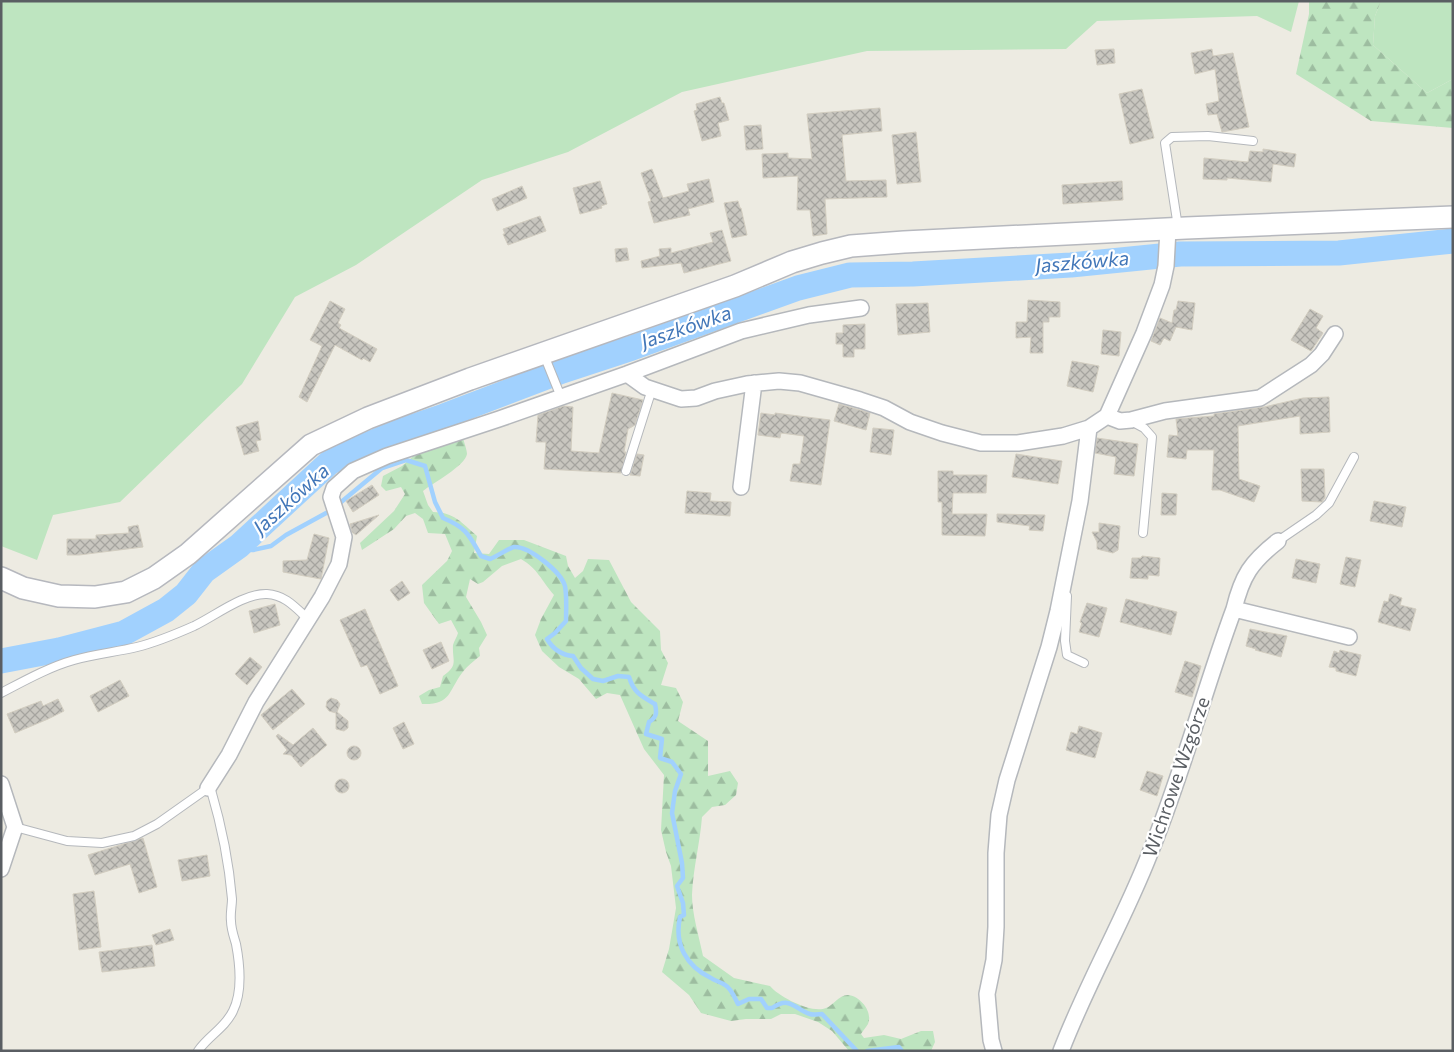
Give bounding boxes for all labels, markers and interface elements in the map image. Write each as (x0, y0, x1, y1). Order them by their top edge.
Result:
water label: Jaszkówka (1032, 245, 1130, 277)
water label: Jaszkówka (635, 299, 734, 353)
water label: Jaszkówka (246, 458, 333, 540)
street label: Wichrowe Wzgórze (1137, 694, 1214, 860)

